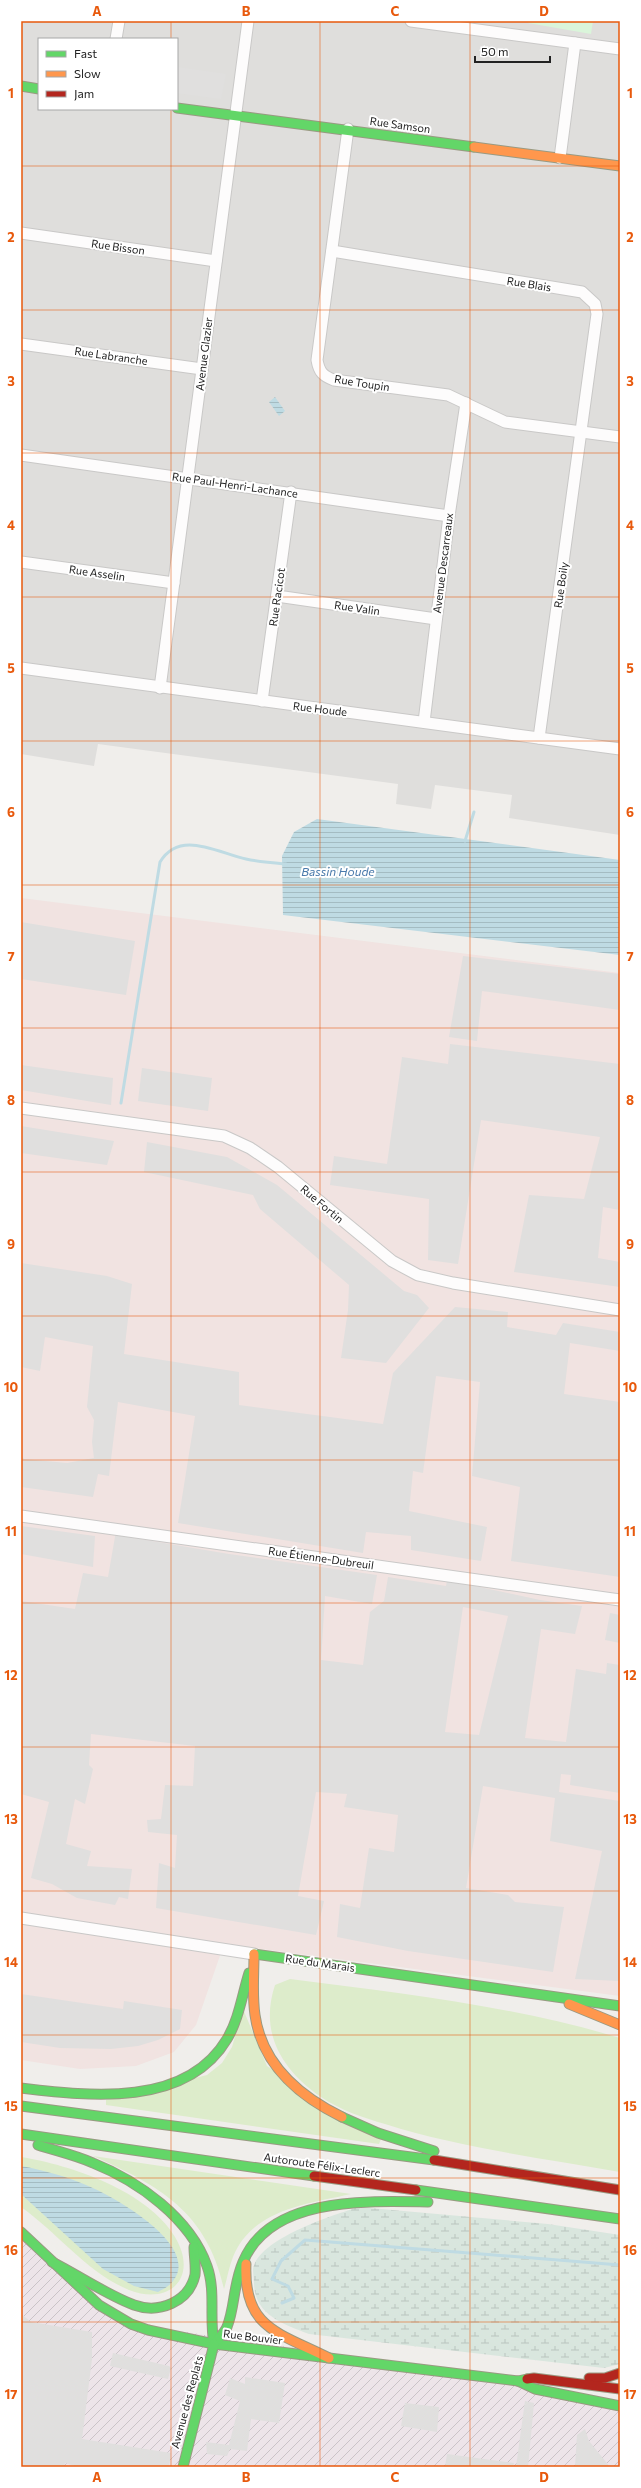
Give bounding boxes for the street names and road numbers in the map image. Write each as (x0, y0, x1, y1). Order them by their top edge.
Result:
street label: Rue Samson (369, 114, 431, 135)
street label: Rue Bisson (90, 236, 146, 257)
street label: Rue Blais (506, 274, 552, 293)
street label: Avenue Glazier (193, 316, 215, 391)
street label: Rue Labranche (74, 344, 149, 367)
street label: Rue Toupin (333, 372, 391, 393)
street label: Rue Paul-Henri-Lachance (171, 469, 299, 500)
street label: Avenue Descarreaux (430, 512, 455, 614)
street label: Rue Boily (551, 561, 570, 609)
street label: Rue Asselin (68, 562, 126, 583)
street label: Rue Racicot (266, 566, 287, 627)
street label: Rue Valin (333, 598, 381, 617)
street label: Rue Houde (292, 699, 348, 718)
street label: Rue Fortin (298, 1182, 346, 1225)
street label: Rue Étienne-Dubreuil (267, 1543, 375, 1571)
street label: Rue du Marais (284, 1951, 356, 1974)
street label: Autoroute Félix-Leclerc (263, 2150, 381, 2179)
street label: Rue Bouvier (223, 2326, 284, 2347)
street label: Avenue des Replats (168, 2354, 205, 2450)

